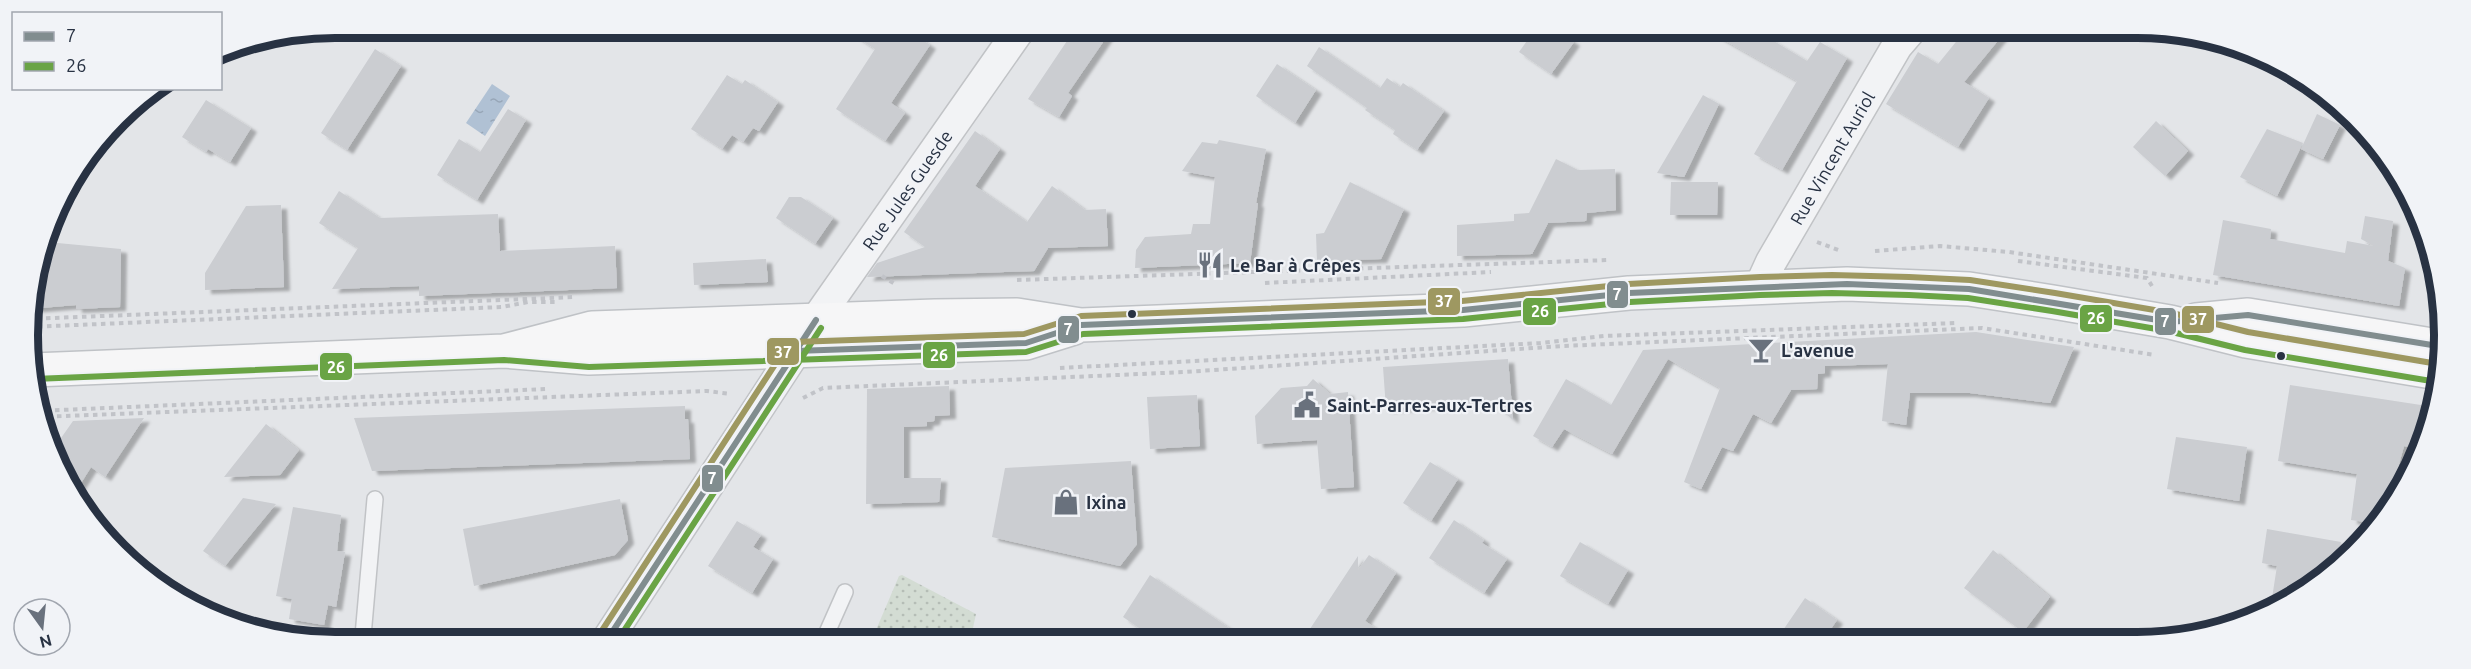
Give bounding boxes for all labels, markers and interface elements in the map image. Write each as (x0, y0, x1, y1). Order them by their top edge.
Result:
legend (12, 12, 222, 90)
text: 7 (66, 25, 76, 45)
text: 26 (66, 55, 86, 75)
street label: Rue Vincent Auriol (1786, 88, 1878, 228)
street label: Rue Jules Guesde (858, 126, 956, 254)
restaurant icon: Le Bar à Crêpes (1195, 250, 1225, 280)
place label: Le Bar à Crêpes (1230, 255, 1361, 275)
line badge: 7 (1606, 280, 1629, 309)
text: 7 (1612, 285, 1622, 303)
line badge: 37 (1427, 287, 1461, 316)
text: 37 (1435, 292, 1453, 310)
line badge: 26 (1522, 297, 1557, 326)
text: 26 (1531, 302, 1549, 320)
line badge: 26 (2079, 304, 2113, 333)
line badge: 37 (2181, 305, 2215, 334)
line badge: 7 (2154, 307, 2177, 336)
unlabelled marker (1126, 308, 1138, 320)
text: 26 (2087, 309, 2105, 327)
text: 37 (2189, 310, 2207, 328)
text: 7 (2160, 312, 2170, 330)
line badge: 7 (1057, 315, 1080, 344)
text: 7 (1063, 320, 1073, 338)
bar icon: L'avenue (1746, 335, 1776, 365)
line badge: 37 (766, 337, 800, 366)
place label: L'avenue (1781, 340, 1854, 360)
line badge: 26 (922, 341, 956, 369)
text: 37 (774, 343, 792, 361)
text: 26 (930, 346, 948, 364)
unlabelled marker (2275, 350, 2287, 362)
line badge: 26 (319, 352, 353, 381)
text: 26 (327, 358, 345, 376)
public building icon: Saint-Parres-aux-Tertres (1292, 390, 1322, 420)
place label: Saint-Parres-aux-Tertres (1327, 395, 1533, 415)
line badge: 7 (701, 464, 724, 493)
text: 7 (707, 469, 717, 487)
shop icon: Ixina (1051, 487, 1081, 517)
place label: Ixina (1086, 492, 1126, 512)
north arrow (12, 597, 72, 657)
text: N (38, 631, 54, 652)

